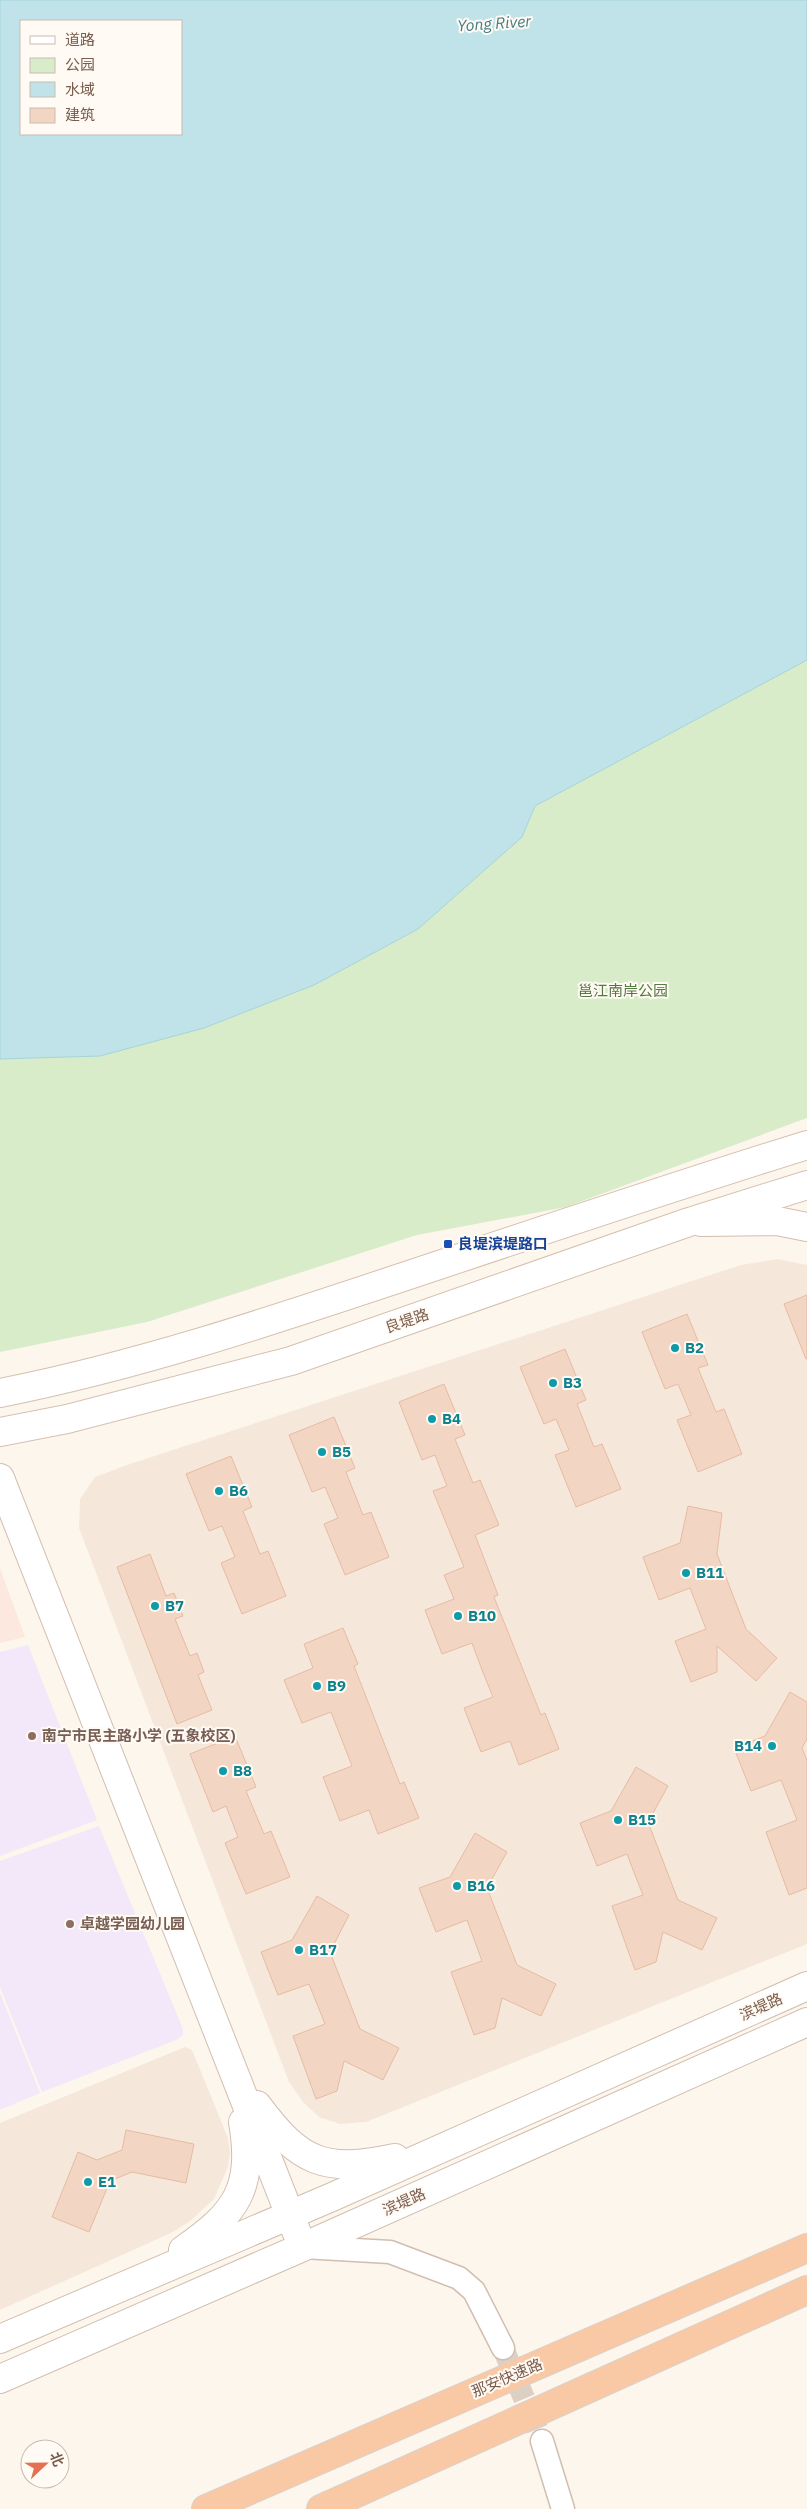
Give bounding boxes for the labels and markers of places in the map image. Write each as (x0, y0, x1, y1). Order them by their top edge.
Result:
place label: 良堤滨堤路口 (458, 1234, 548, 1253)
marker: 良堤滨堤路口 (442, 1238, 454, 1250)
place label: B2 (685, 1338, 704, 1357)
marker: B2 (669, 1342, 681, 1354)
place label: B3 (563, 1373, 582, 1392)
marker: B3 (547, 1377, 559, 1389)
place label: B4 (442, 1409, 461, 1428)
marker: B4 (426, 1413, 438, 1425)
place label: B5 (332, 1442, 351, 1461)
marker: B5 (316, 1446, 328, 1458)
place label: B6 (229, 1481, 248, 1500)
marker: B6 (213, 1485, 225, 1497)
place label: B11 (696, 1563, 724, 1582)
marker: B11 (680, 1567, 692, 1579)
place label: B7 (165, 1596, 184, 1615)
marker: B7 (149, 1600, 161, 1612)
place label: B10 (468, 1606, 496, 1625)
marker: B10 (452, 1610, 464, 1622)
place label: B9 (327, 1676, 346, 1695)
marker: B9 (311, 1680, 323, 1692)
place label: 南宁市民主路小学 (五象校区) (42, 1726, 236, 1745)
marker: 南宁市民主路小学 (五象校区) (26, 1730, 38, 1742)
place label: B14 (734, 1736, 762, 1755)
marker: B14 (766, 1740, 778, 1752)
place label: B8 (233, 1761, 252, 1780)
marker: B8 (217, 1765, 229, 1777)
place label: B15 (628, 1810, 656, 1829)
marker: B15 (612, 1814, 624, 1826)
place label: B16 (467, 1876, 495, 1895)
marker: B16 (451, 1880, 463, 1892)
place label: 卓越学园幼儿园 (80, 1914, 185, 1933)
marker: 卓越学园幼儿园 (64, 1918, 76, 1930)
place label: B17 (309, 1940, 337, 1959)
marker: B17 (293, 1944, 305, 1956)
place label: E1 (98, 2172, 116, 2191)
marker: E1 (82, 2176, 94, 2188)

